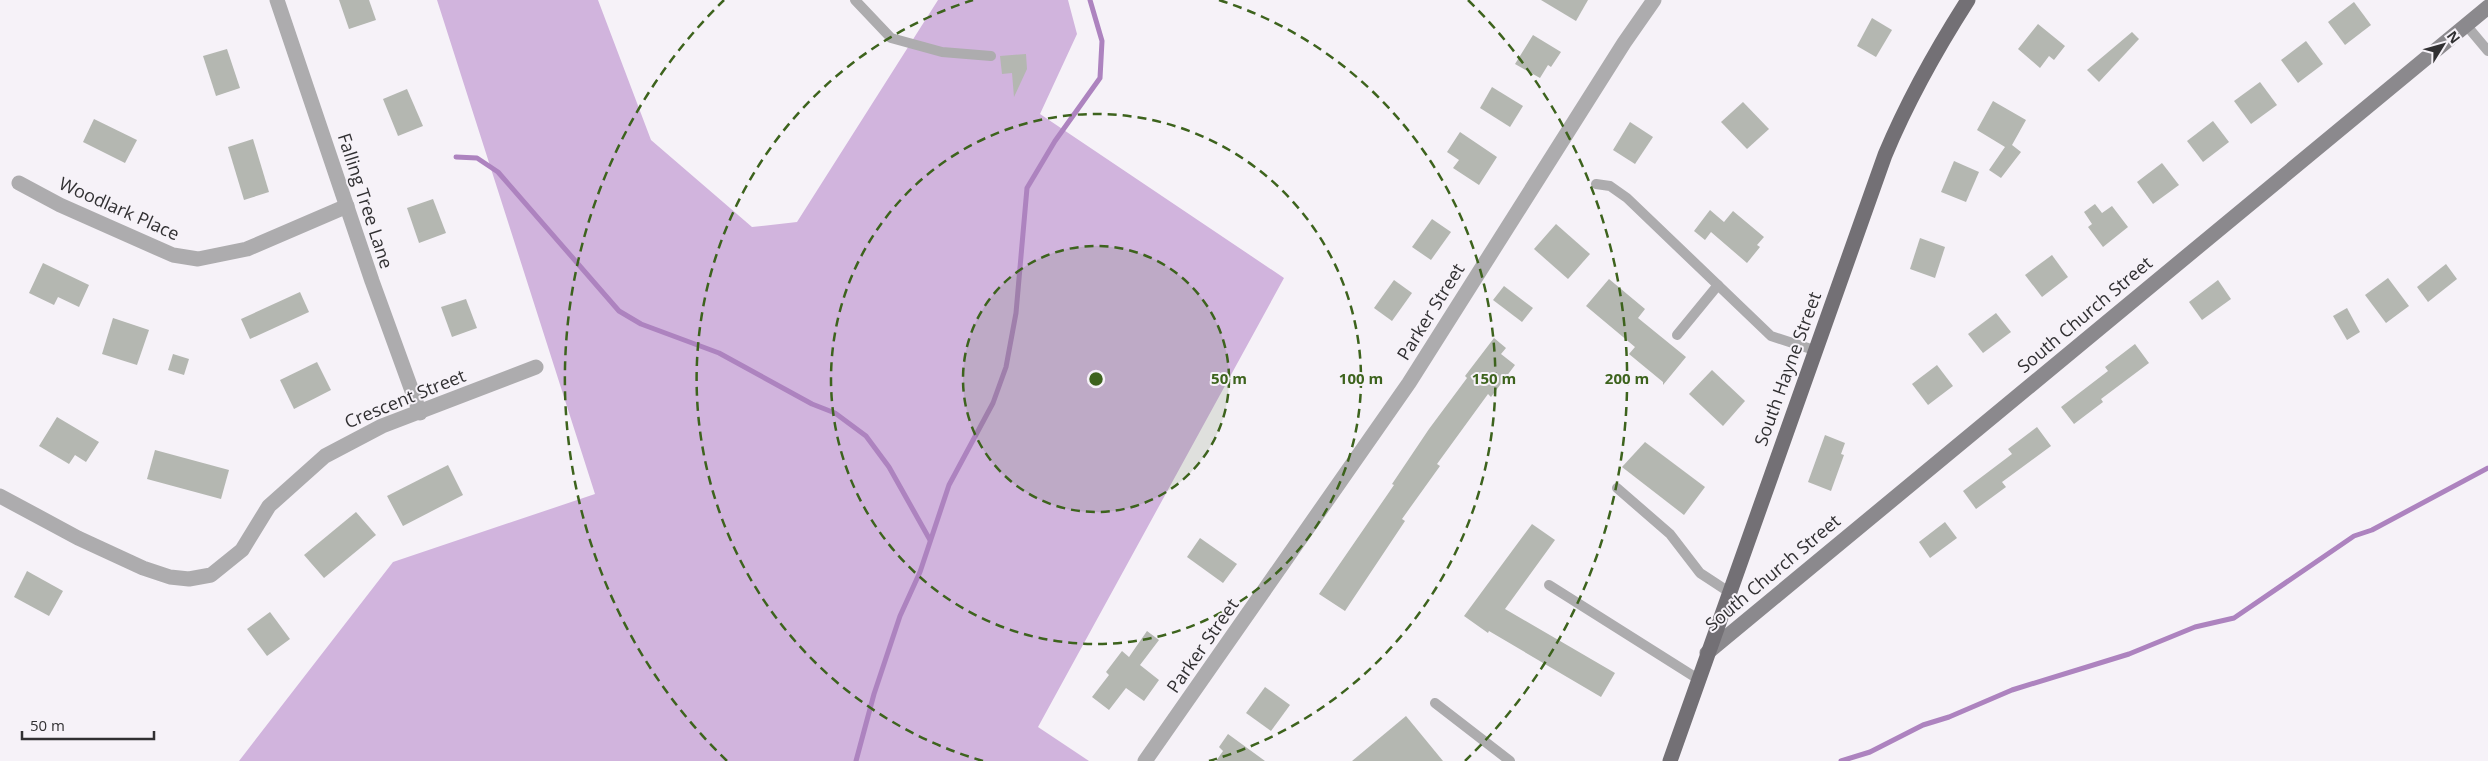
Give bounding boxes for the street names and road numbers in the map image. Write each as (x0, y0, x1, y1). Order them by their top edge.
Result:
street label: Falling Tree Lane (333, 130, 399, 272)
street label: Woodlark Place (55, 171, 183, 245)
street label: South Church Street (2012, 251, 2157, 378)
street label: Parker Street (1391, 258, 1469, 364)
street label: South Hayne Street (1748, 288, 1826, 449)
street label: Crescent Street (341, 363, 469, 433)
street label: South Church Street (1700, 509, 1845, 636)
street label: Parker Street (1161, 593, 1244, 697)

